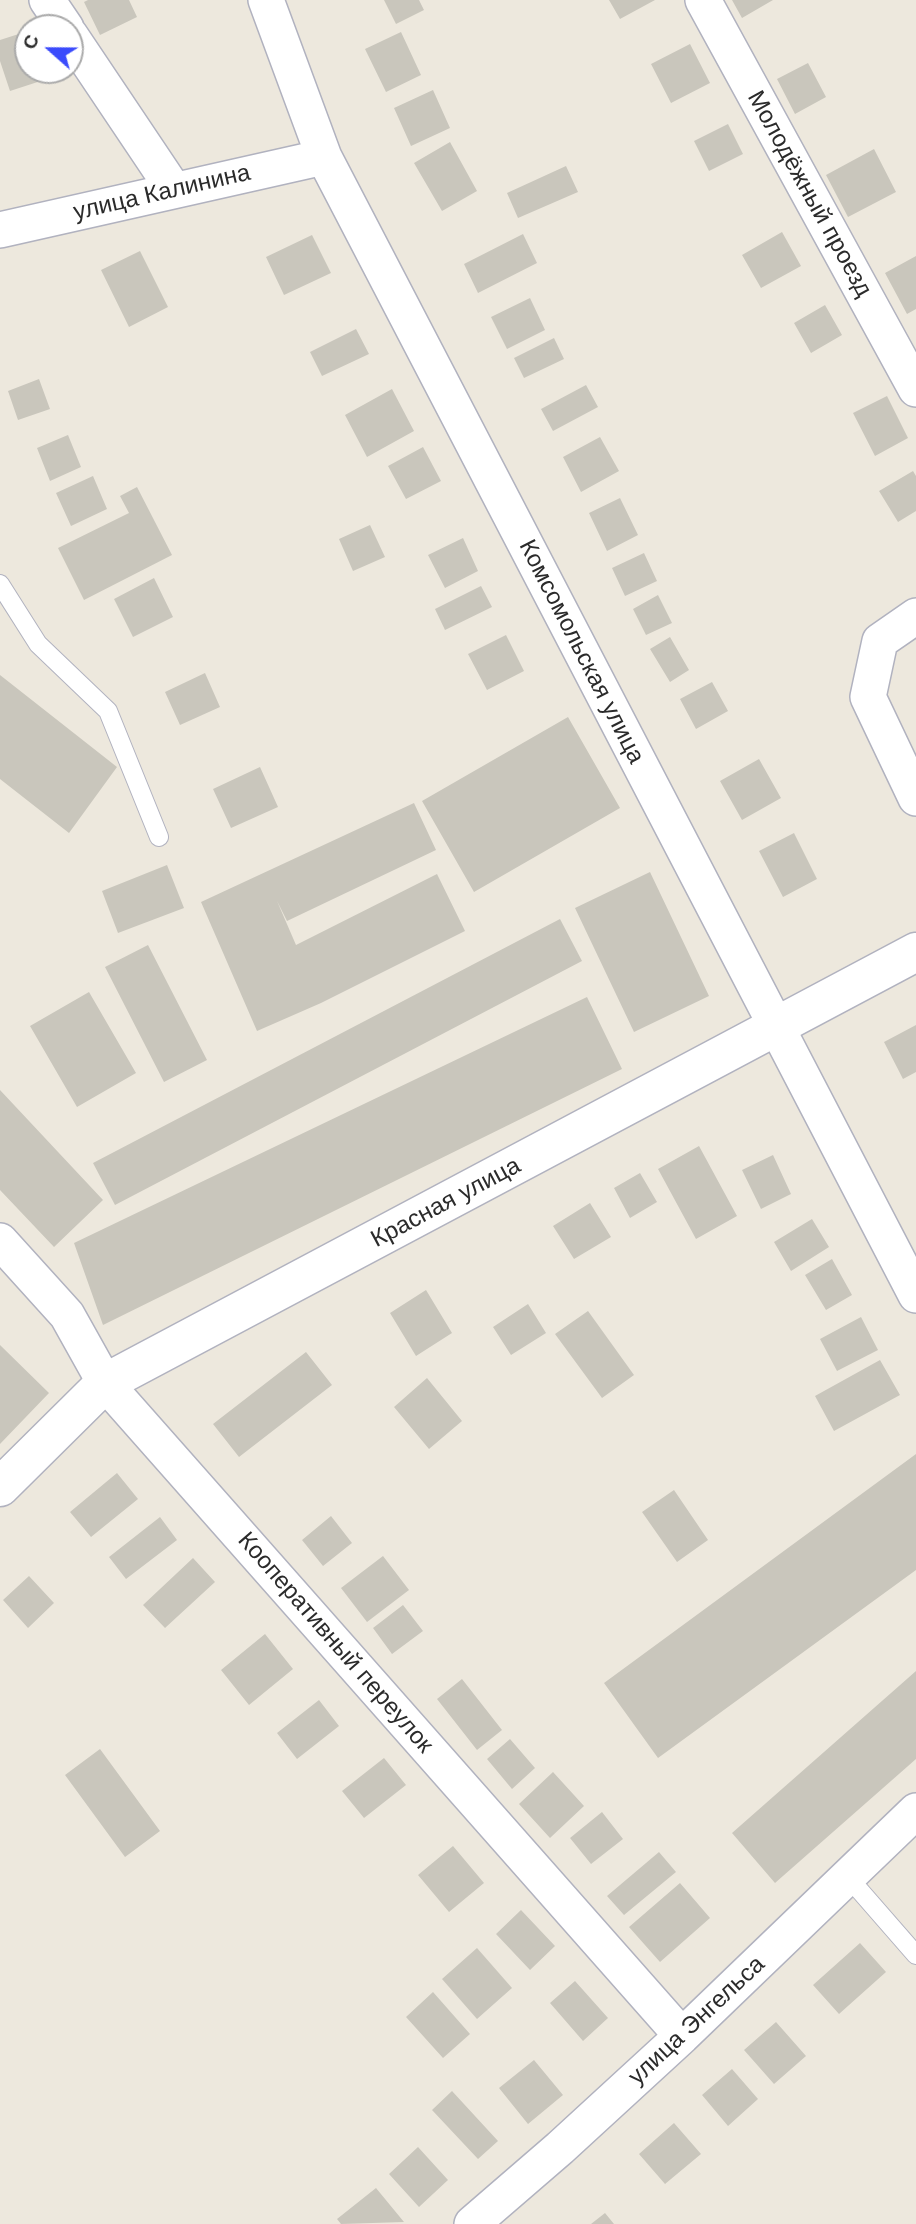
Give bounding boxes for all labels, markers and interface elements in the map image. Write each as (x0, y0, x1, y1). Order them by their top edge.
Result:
north arrow (14, 14, 84, 84)
text: С (19, 32, 43, 52)
street label: Молодёжный проезд (740, 86, 878, 302)
street label: улица Калинина (71, 159, 253, 227)
street label: Комсомольская улица (512, 535, 650, 769)
street label: Красная улица (366, 1152, 526, 1254)
street label: Кооперативный переулок (231, 1527, 439, 1759)
street label: улица Энгельса (623, 1951, 771, 2091)

